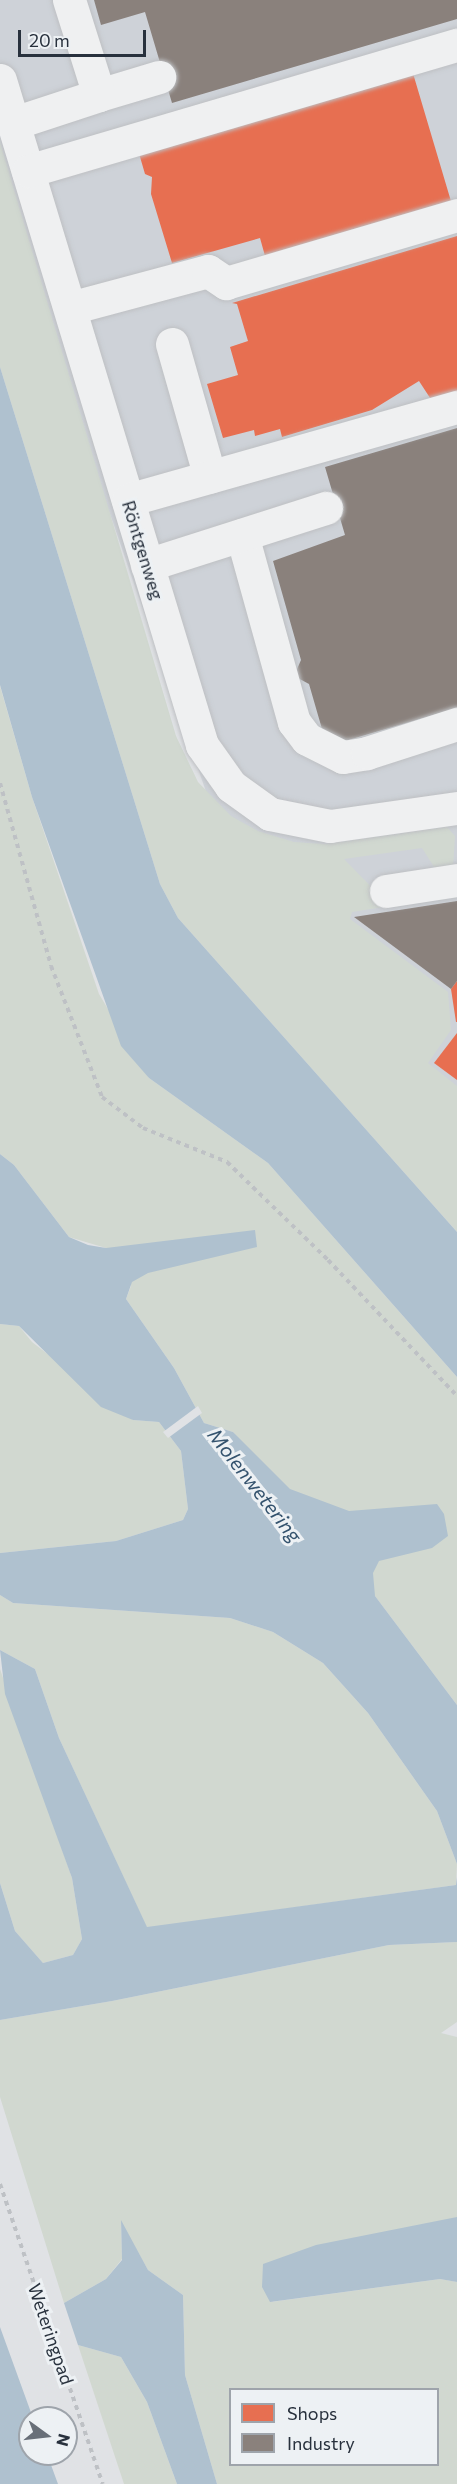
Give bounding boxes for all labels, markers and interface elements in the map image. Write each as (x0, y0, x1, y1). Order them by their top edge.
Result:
scale bar (21, 18, 148, 56)
text: 20 m (29, 29, 70, 51)
street label: Röntgenweg (118, 498, 168, 602)
water label: Molenwetering (203, 1423, 307, 1547)
street label: Weteringpad (24, 2281, 78, 2387)
legend (229, 2388, 439, 2466)
text: Shops (287, 2402, 337, 2424)
north arrow (18, 2406, 78, 2466)
text: N (53, 2432, 75, 2449)
text: Industry (287, 2432, 355, 2454)

